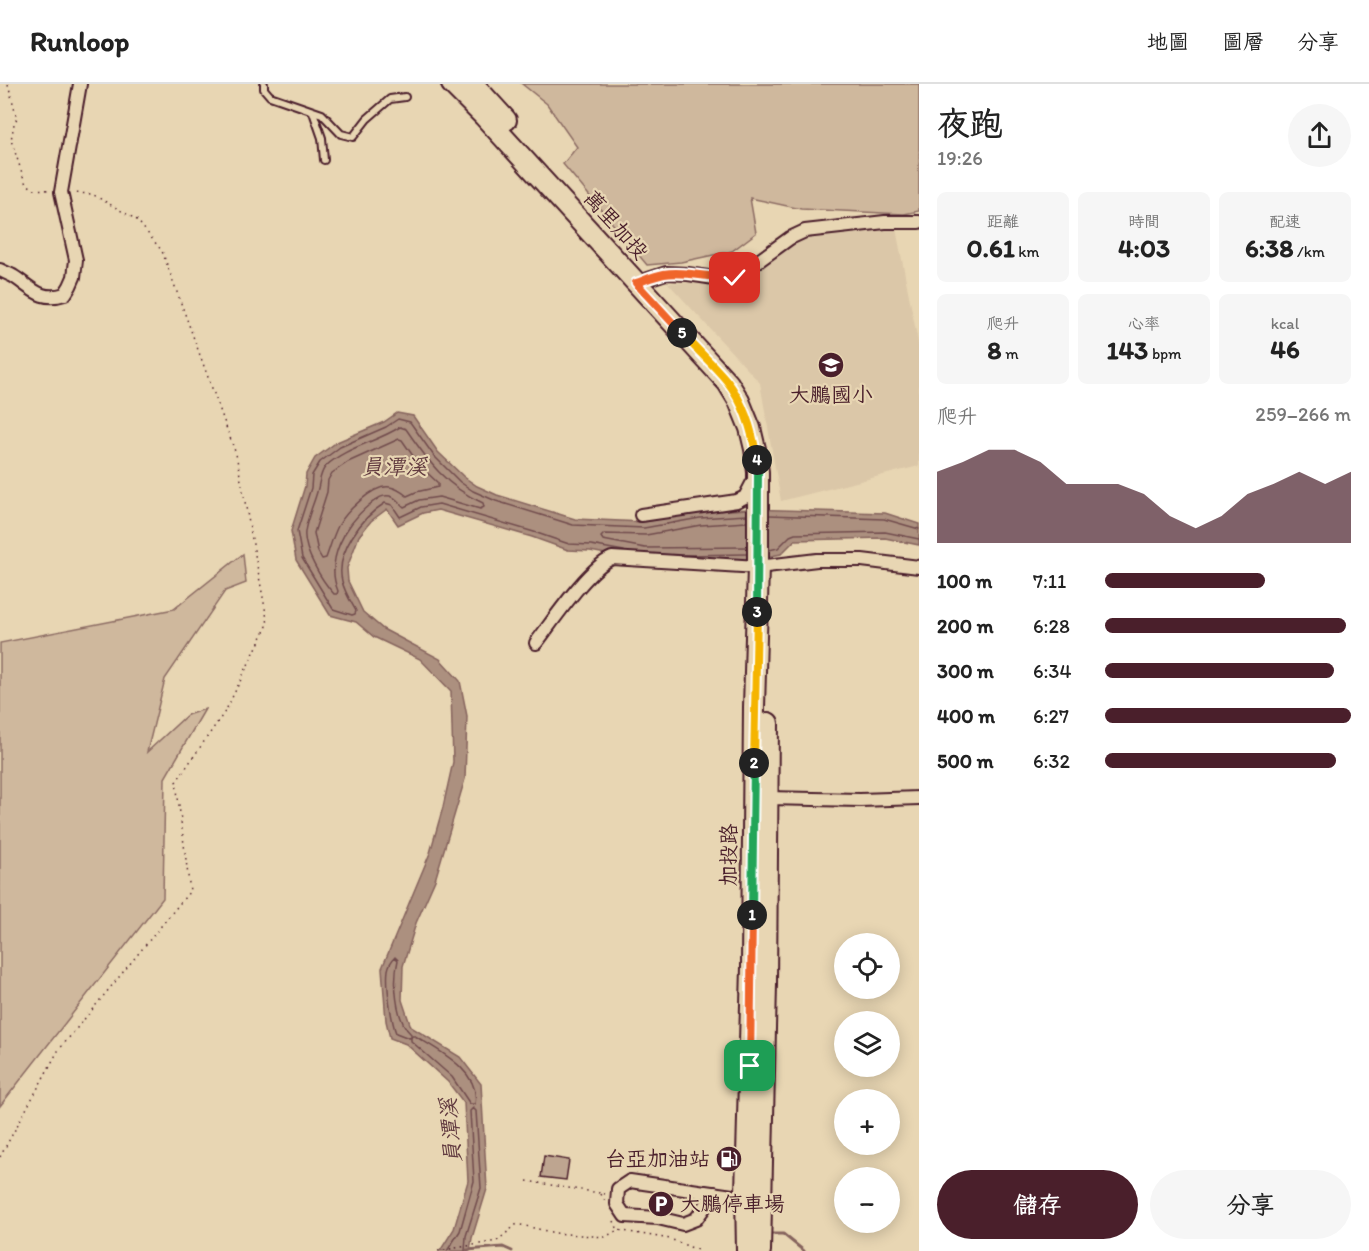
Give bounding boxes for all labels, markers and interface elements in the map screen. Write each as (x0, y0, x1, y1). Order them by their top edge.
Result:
text: Runloop (30, 24, 129, 58)
text: 地圖 (1147, 29, 1189, 54)
text: 圖層 (1222, 29, 1264, 54)
text: 分享 (1297, 29, 1339, 54)
text: 夜跑 (937, 104, 1003, 143)
button: share (1288, 104, 1351, 167)
text: 19:26 (937, 146, 983, 170)
street label: 萬里加投 (579, 185, 654, 264)
text: 距離 (987, 212, 1019, 231)
text: 時間 (1128, 212, 1160, 231)
text: 配速 (1269, 212, 1301, 231)
text: 0.61 (967, 232, 1015, 264)
text: 4:03 (1118, 232, 1170, 264)
text: 6:38 (1245, 232, 1294, 264)
text: km (1015, 242, 1040, 261)
text: /km (1294, 242, 1325, 261)
pin (709, 252, 760, 303)
icon: check (718, 261, 751, 294)
text: 爬升 (987, 314, 1019, 333)
text: 心率 (1128, 314, 1160, 333)
text: kcal (1271, 314, 1299, 333)
pin: 5 (667, 318, 697, 348)
text: 5 (678, 323, 686, 342)
text: 46 (1270, 333, 1300, 365)
text: 8 (987, 334, 1002, 366)
text: 143 (1106, 334, 1148, 366)
text: m (1002, 344, 1019, 363)
text: bpm (1148, 344, 1182, 363)
school or university icon: 大鵬國小 (816, 350, 846, 380)
place label: 大鵬國小 (789, 382, 873, 407)
text: 259–266 m (1255, 402, 1351, 426)
text: 爬升 (937, 404, 977, 428)
pin: 4 (742, 445, 772, 475)
text: 4 (752, 450, 762, 469)
water label: 員潭溪 (361, 453, 428, 480)
text: 100 m (937, 569, 992, 593)
text: 7:11 (1033, 569, 1066, 593)
pin: 3 (742, 597, 772, 627)
text: 3 (753, 602, 761, 621)
text: 200 m (937, 614, 993, 638)
text: 6:28 (1033, 614, 1070, 638)
text: 300 m (937, 659, 994, 683)
text: 6:34 (1033, 659, 1071, 683)
text: 400 m (937, 704, 995, 728)
text: 6:27 (1033, 704, 1069, 728)
pin: 2 (739, 748, 769, 778)
text: 500 m (937, 749, 993, 773)
text: 6:32 (1033, 749, 1070, 773)
text: 2 (750, 753, 758, 772)
street label: 加投路 (716, 824, 741, 887)
pin: 1 (737, 900, 767, 930)
text: 1 (748, 905, 756, 924)
map controls (834, 933, 900, 1233)
button: locate (834, 933, 900, 999)
button: layers (834, 1011, 900, 1077)
pin (724, 1040, 775, 1091)
icon: arrive (733, 1049, 766, 1082)
button: + (834, 1089, 900, 1155)
water label: 員潭溪 (434, 1096, 467, 1165)
fuel station icon: 台亞加油站 (714, 1144, 744, 1174)
place label: 台亞加油站 (605, 1146, 710, 1171)
button: − (834, 1167, 900, 1233)
button: 儲存 (937, 1170, 1138, 1239)
button: 分享 (1150, 1170, 1351, 1239)
parking icon: 大鵬停車場 (646, 1189, 676, 1219)
place label: 大鵬停車場 (680, 1191, 785, 1216)

